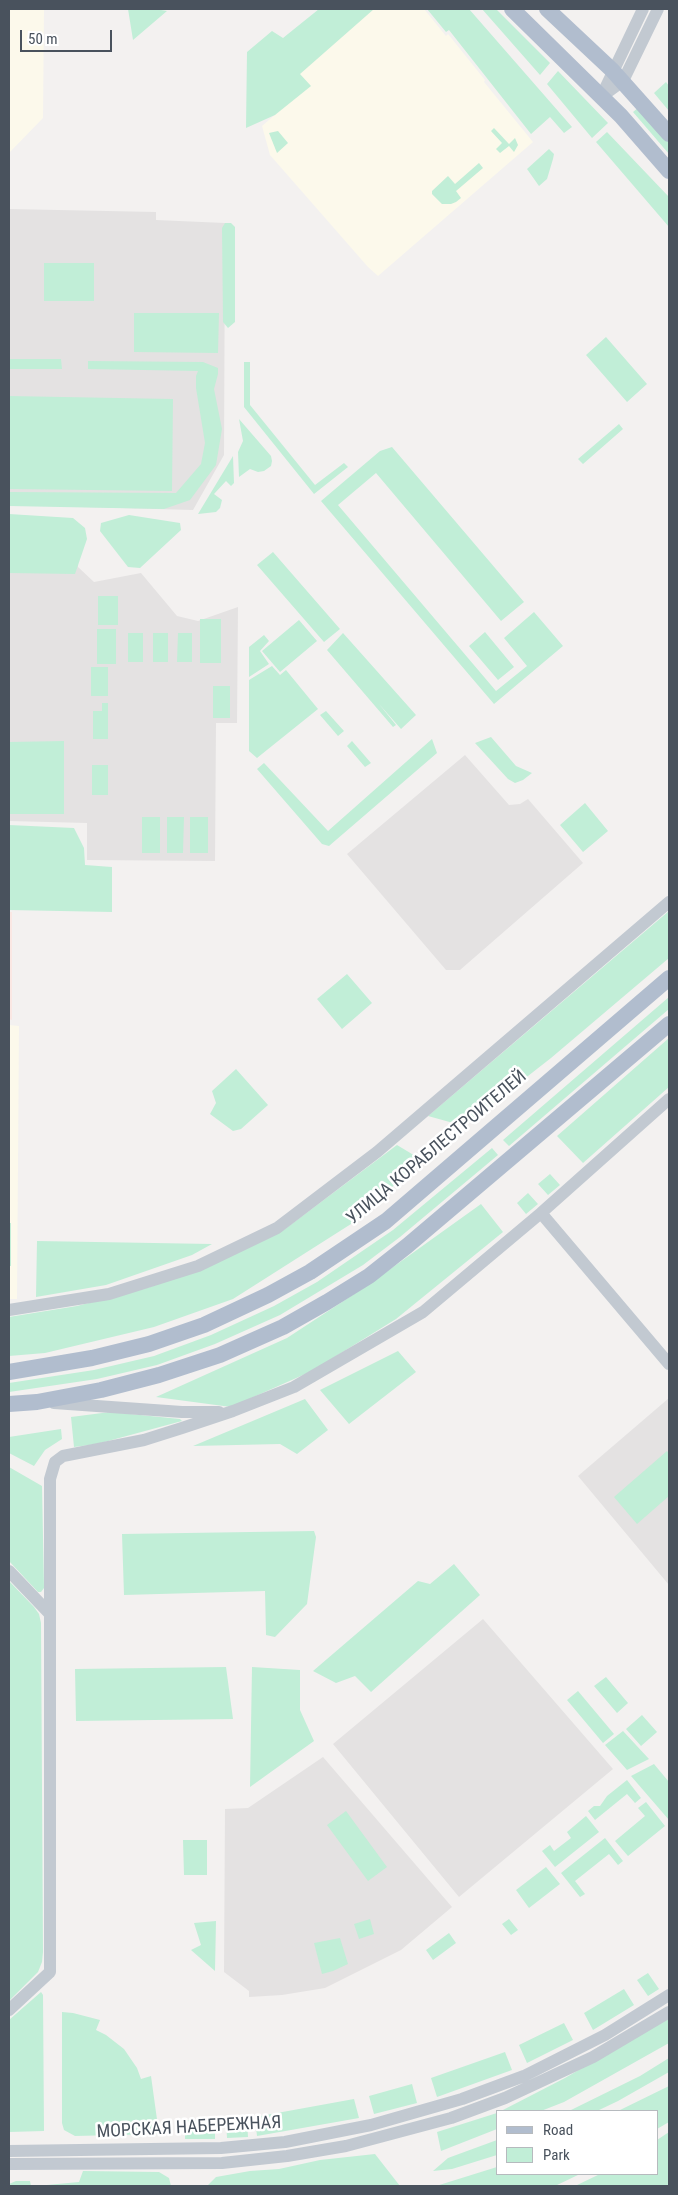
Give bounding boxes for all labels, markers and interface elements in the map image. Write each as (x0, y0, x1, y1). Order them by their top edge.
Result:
scale bar (22, 20, 115, 52)
text: 50 m (28, 30, 58, 48)
street label: УЛИЦА КОРАБЛЕСТРОИТЕЛЕЙ (343, 1066, 531, 1230)
legend (496, 2110, 658, 2175)
street label: МОРСКАЯ НАБЕРЕЖНАЯ (96, 2112, 282, 2144)
text: Road (543, 2121, 573, 2139)
text: Park (543, 2146, 570, 2164)

